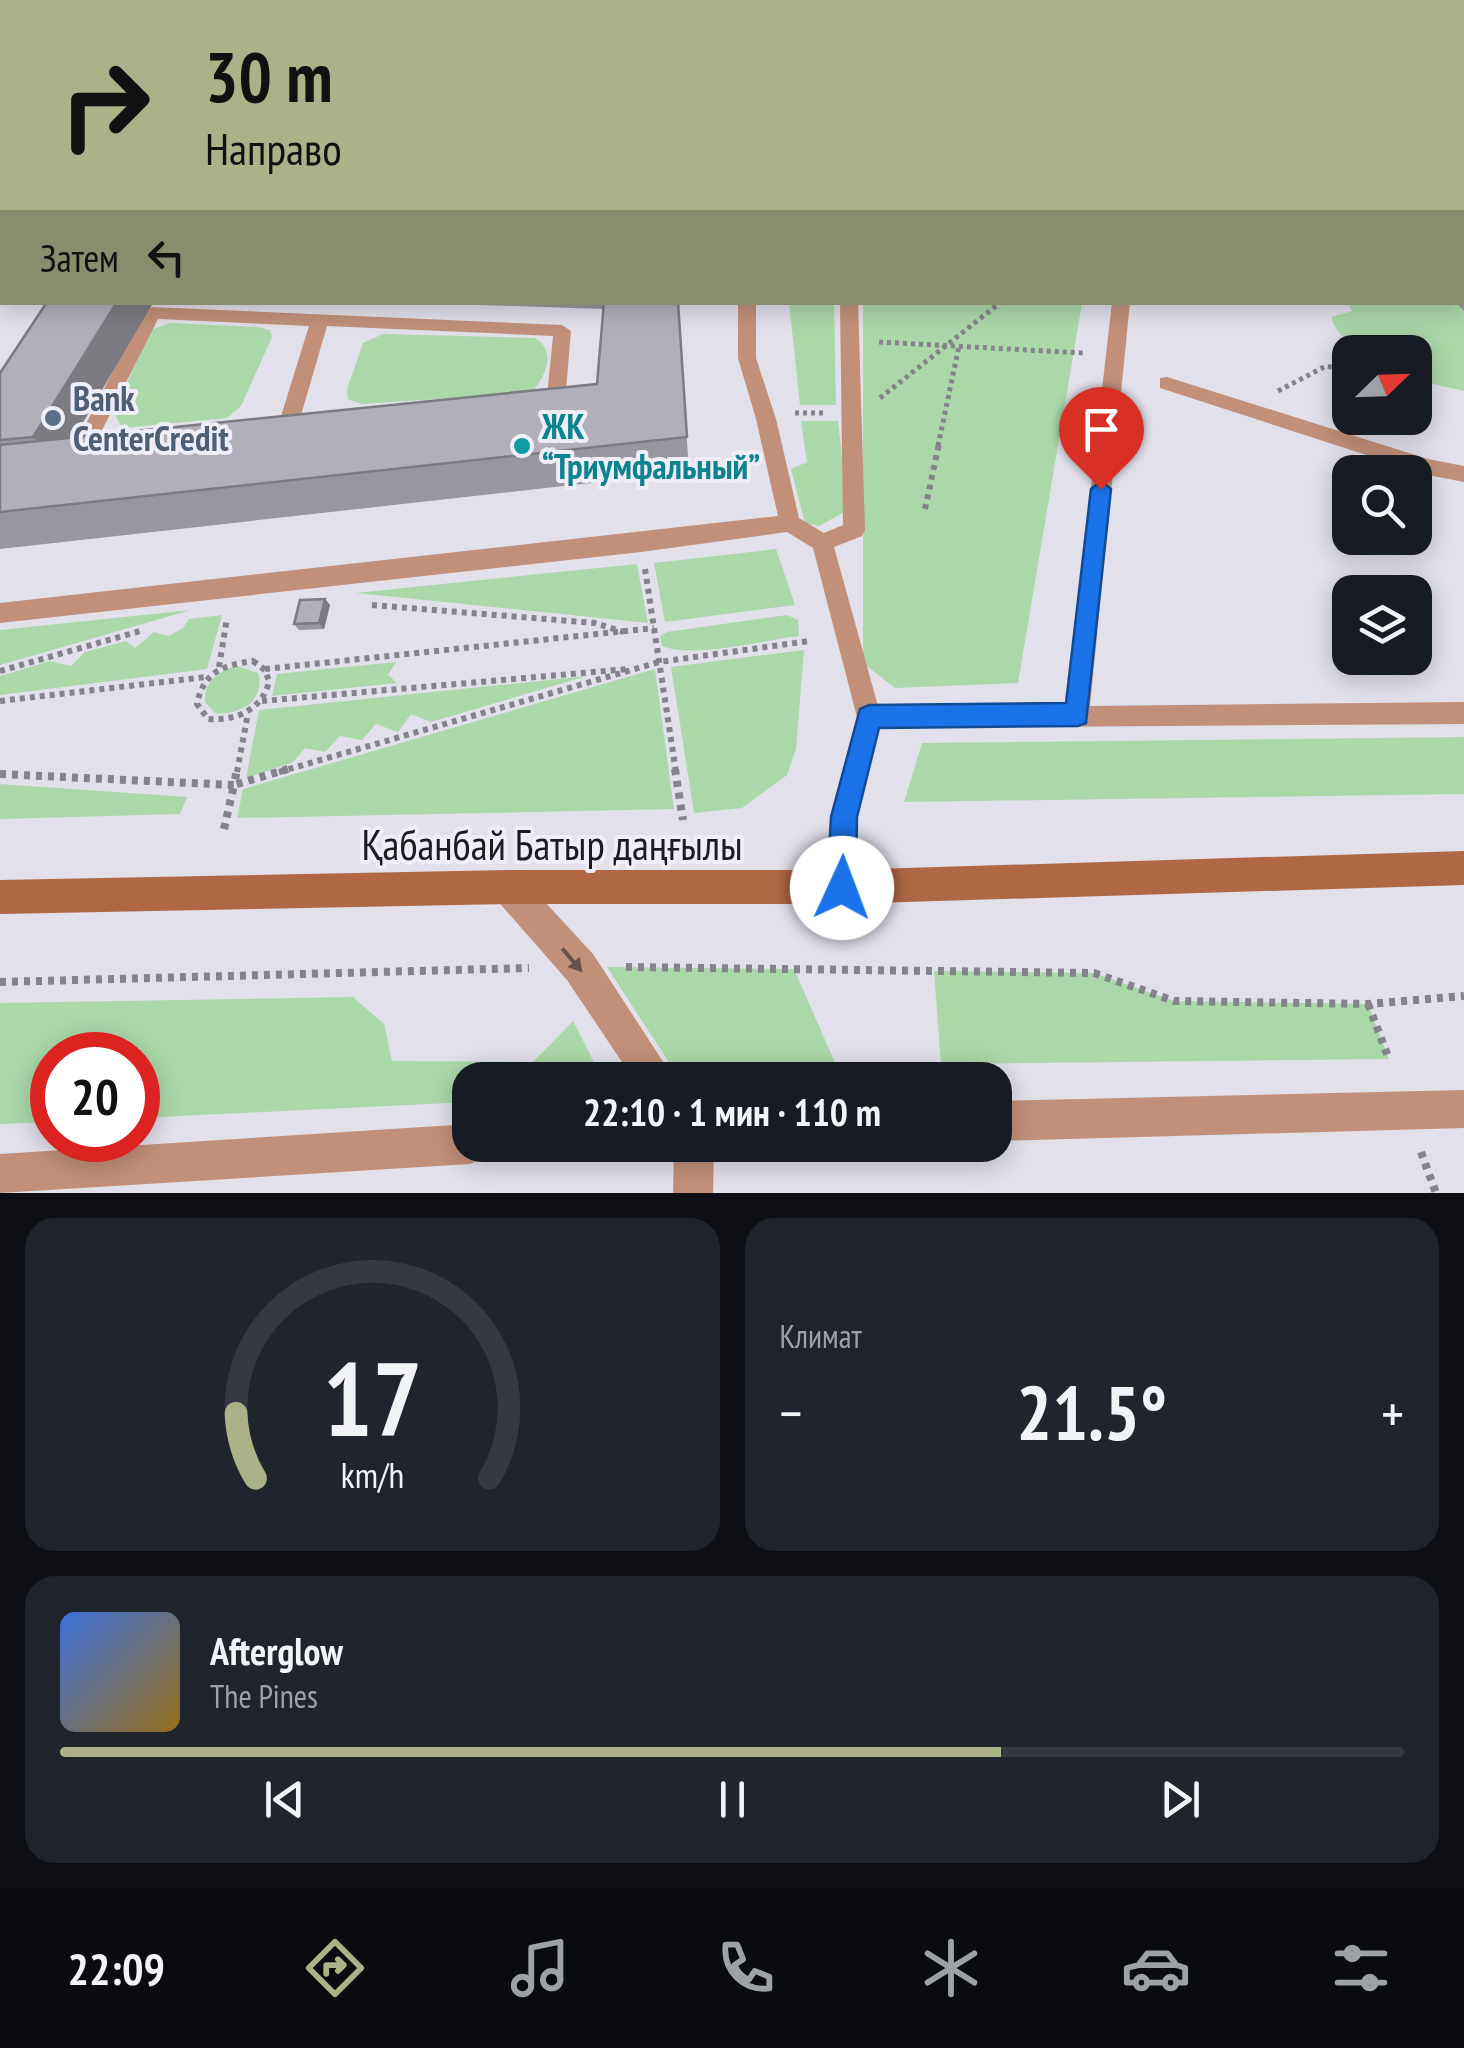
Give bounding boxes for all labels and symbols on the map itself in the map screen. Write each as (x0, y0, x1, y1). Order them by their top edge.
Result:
north arrow (1332, 335, 1432, 435)
place label: Bank CenterCredit (73, 375, 229, 461)
pin (1059, 387, 1144, 490)
place label: ЖК “Триумфальный” (541, 403, 760, 489)
marker: Bank CenterCredit (42, 407, 64, 429)
marker: ЖК “Триумфальный” (511, 435, 533, 457)
street label: Қабанбай Батыр даңғылы (361, 817, 743, 872)
position arrow (790, 836, 894, 940)
one-way arrow (561, 948, 583, 973)
speed limit sign: 20 (30, 1032, 160, 1162)

